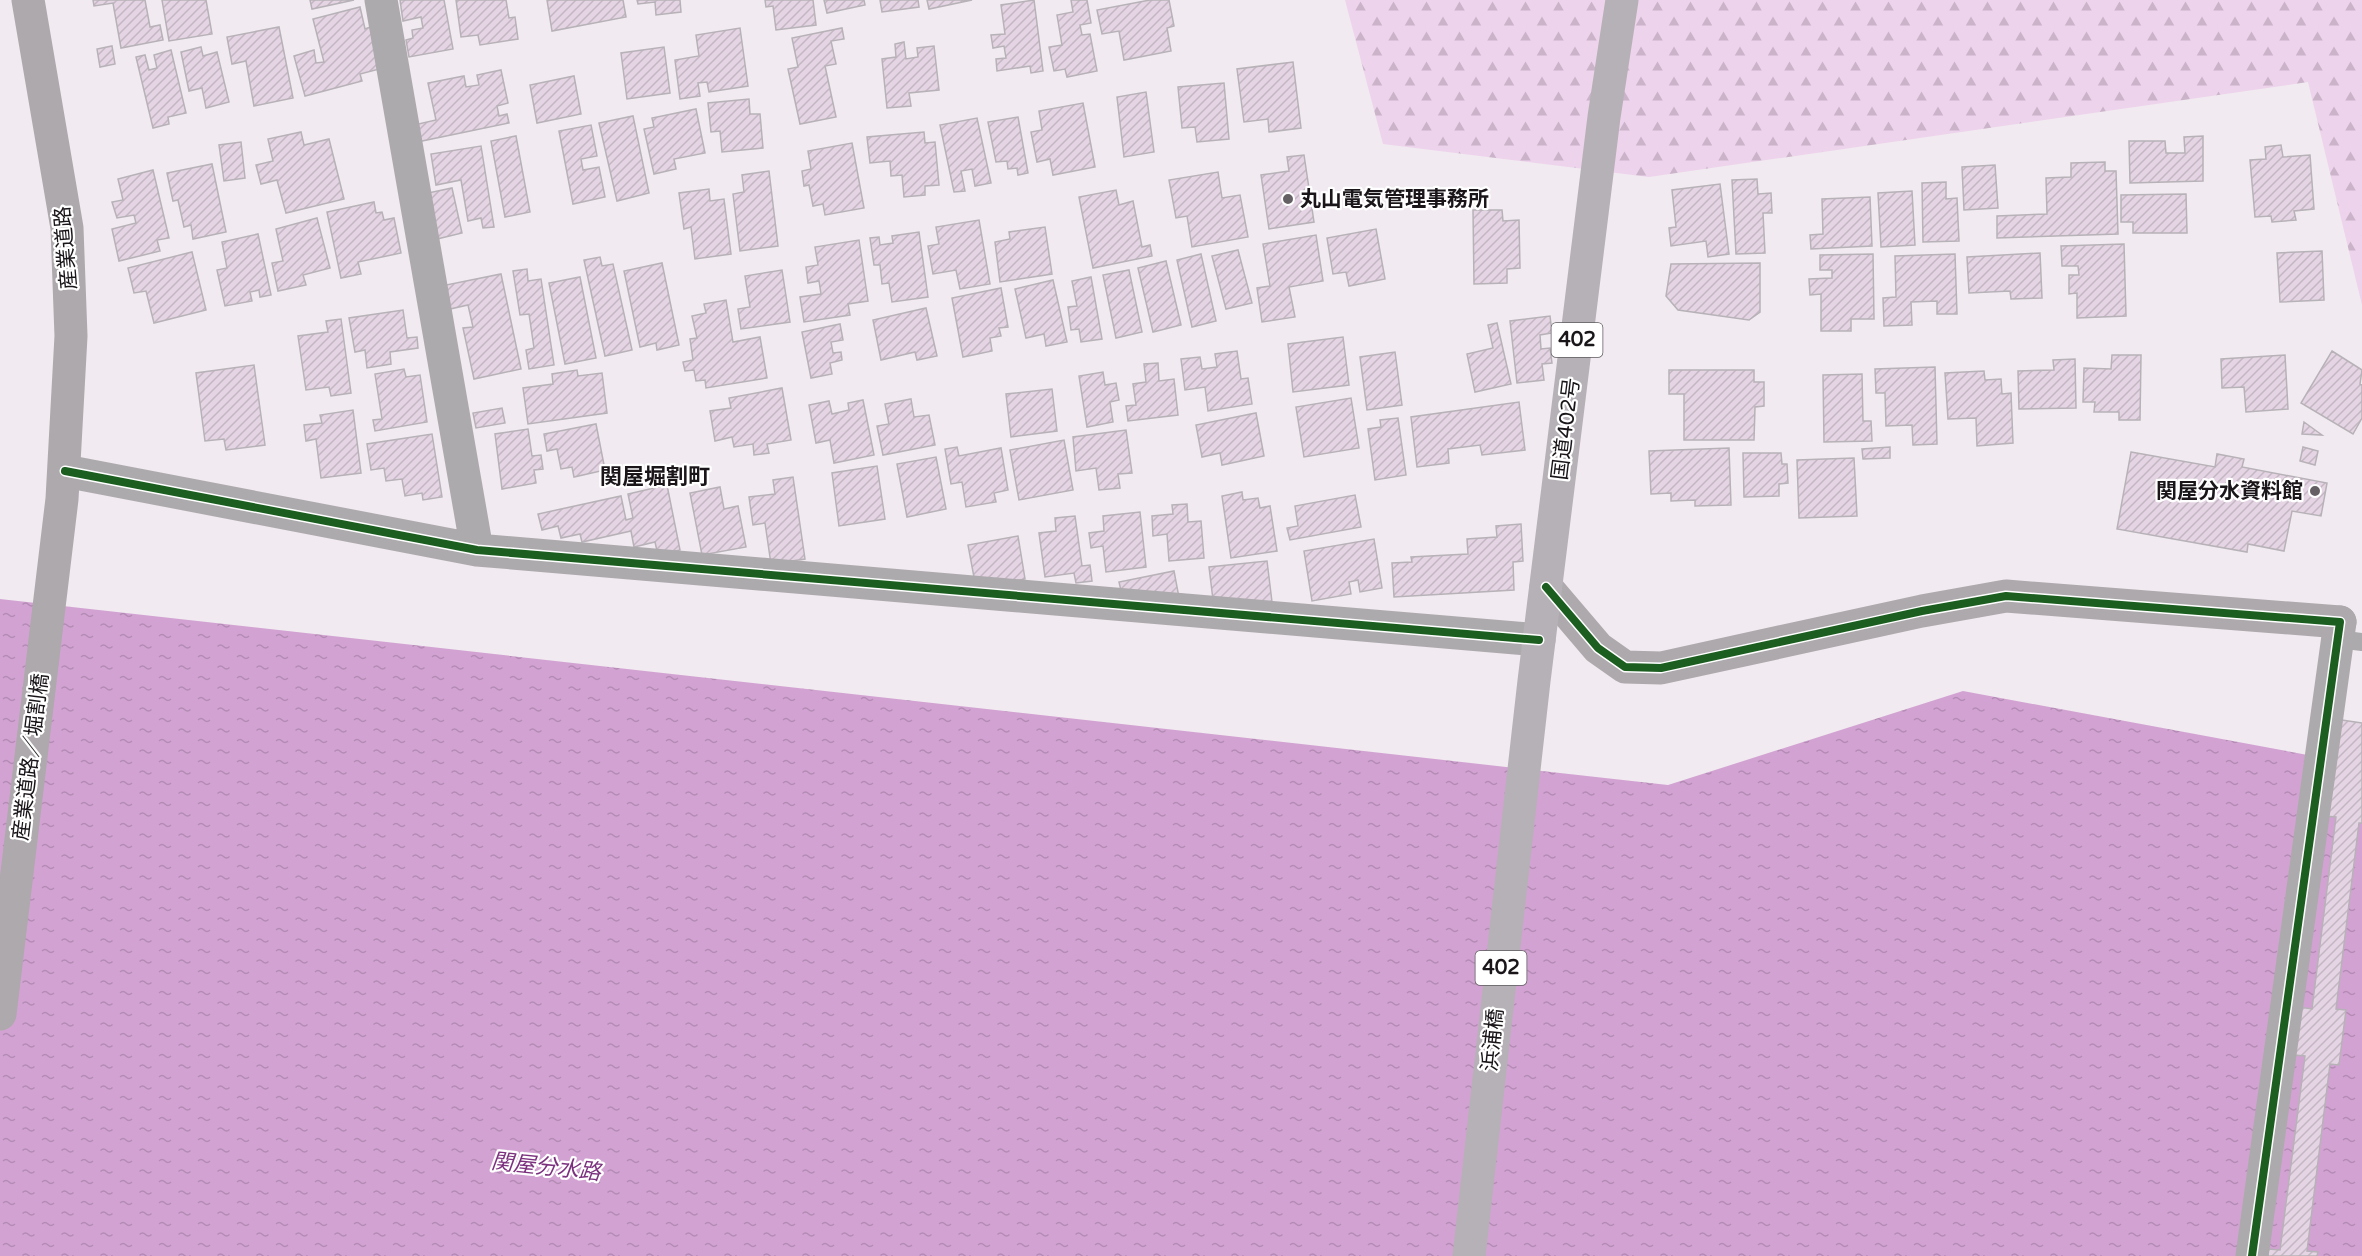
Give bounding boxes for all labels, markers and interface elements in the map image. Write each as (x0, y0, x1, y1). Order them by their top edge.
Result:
place label: 丸山電気管理事務所 (1300, 187, 1489, 212)
marker: 丸山電気管理事務所 (1281, 192, 1295, 206)
street label: 産業道路 (50, 205, 82, 291)
road number: 402 (1552, 323, 1602, 357)
street label: 国道402号 (1547, 377, 1585, 481)
district label: 関屋堀割町 (600, 464, 710, 490)
place label: 関屋分水資料館 (2156, 479, 2303, 504)
marker: 関屋分水資料館 (2308, 484, 2322, 498)
street label: 産業道路／堀割橋 (8, 672, 54, 842)
road number: 402 (1476, 951, 1526, 985)
street label: 浜浦橋 (1477, 1007, 1509, 1073)
water label: 関屋分水路 (490, 1148, 604, 1186)

